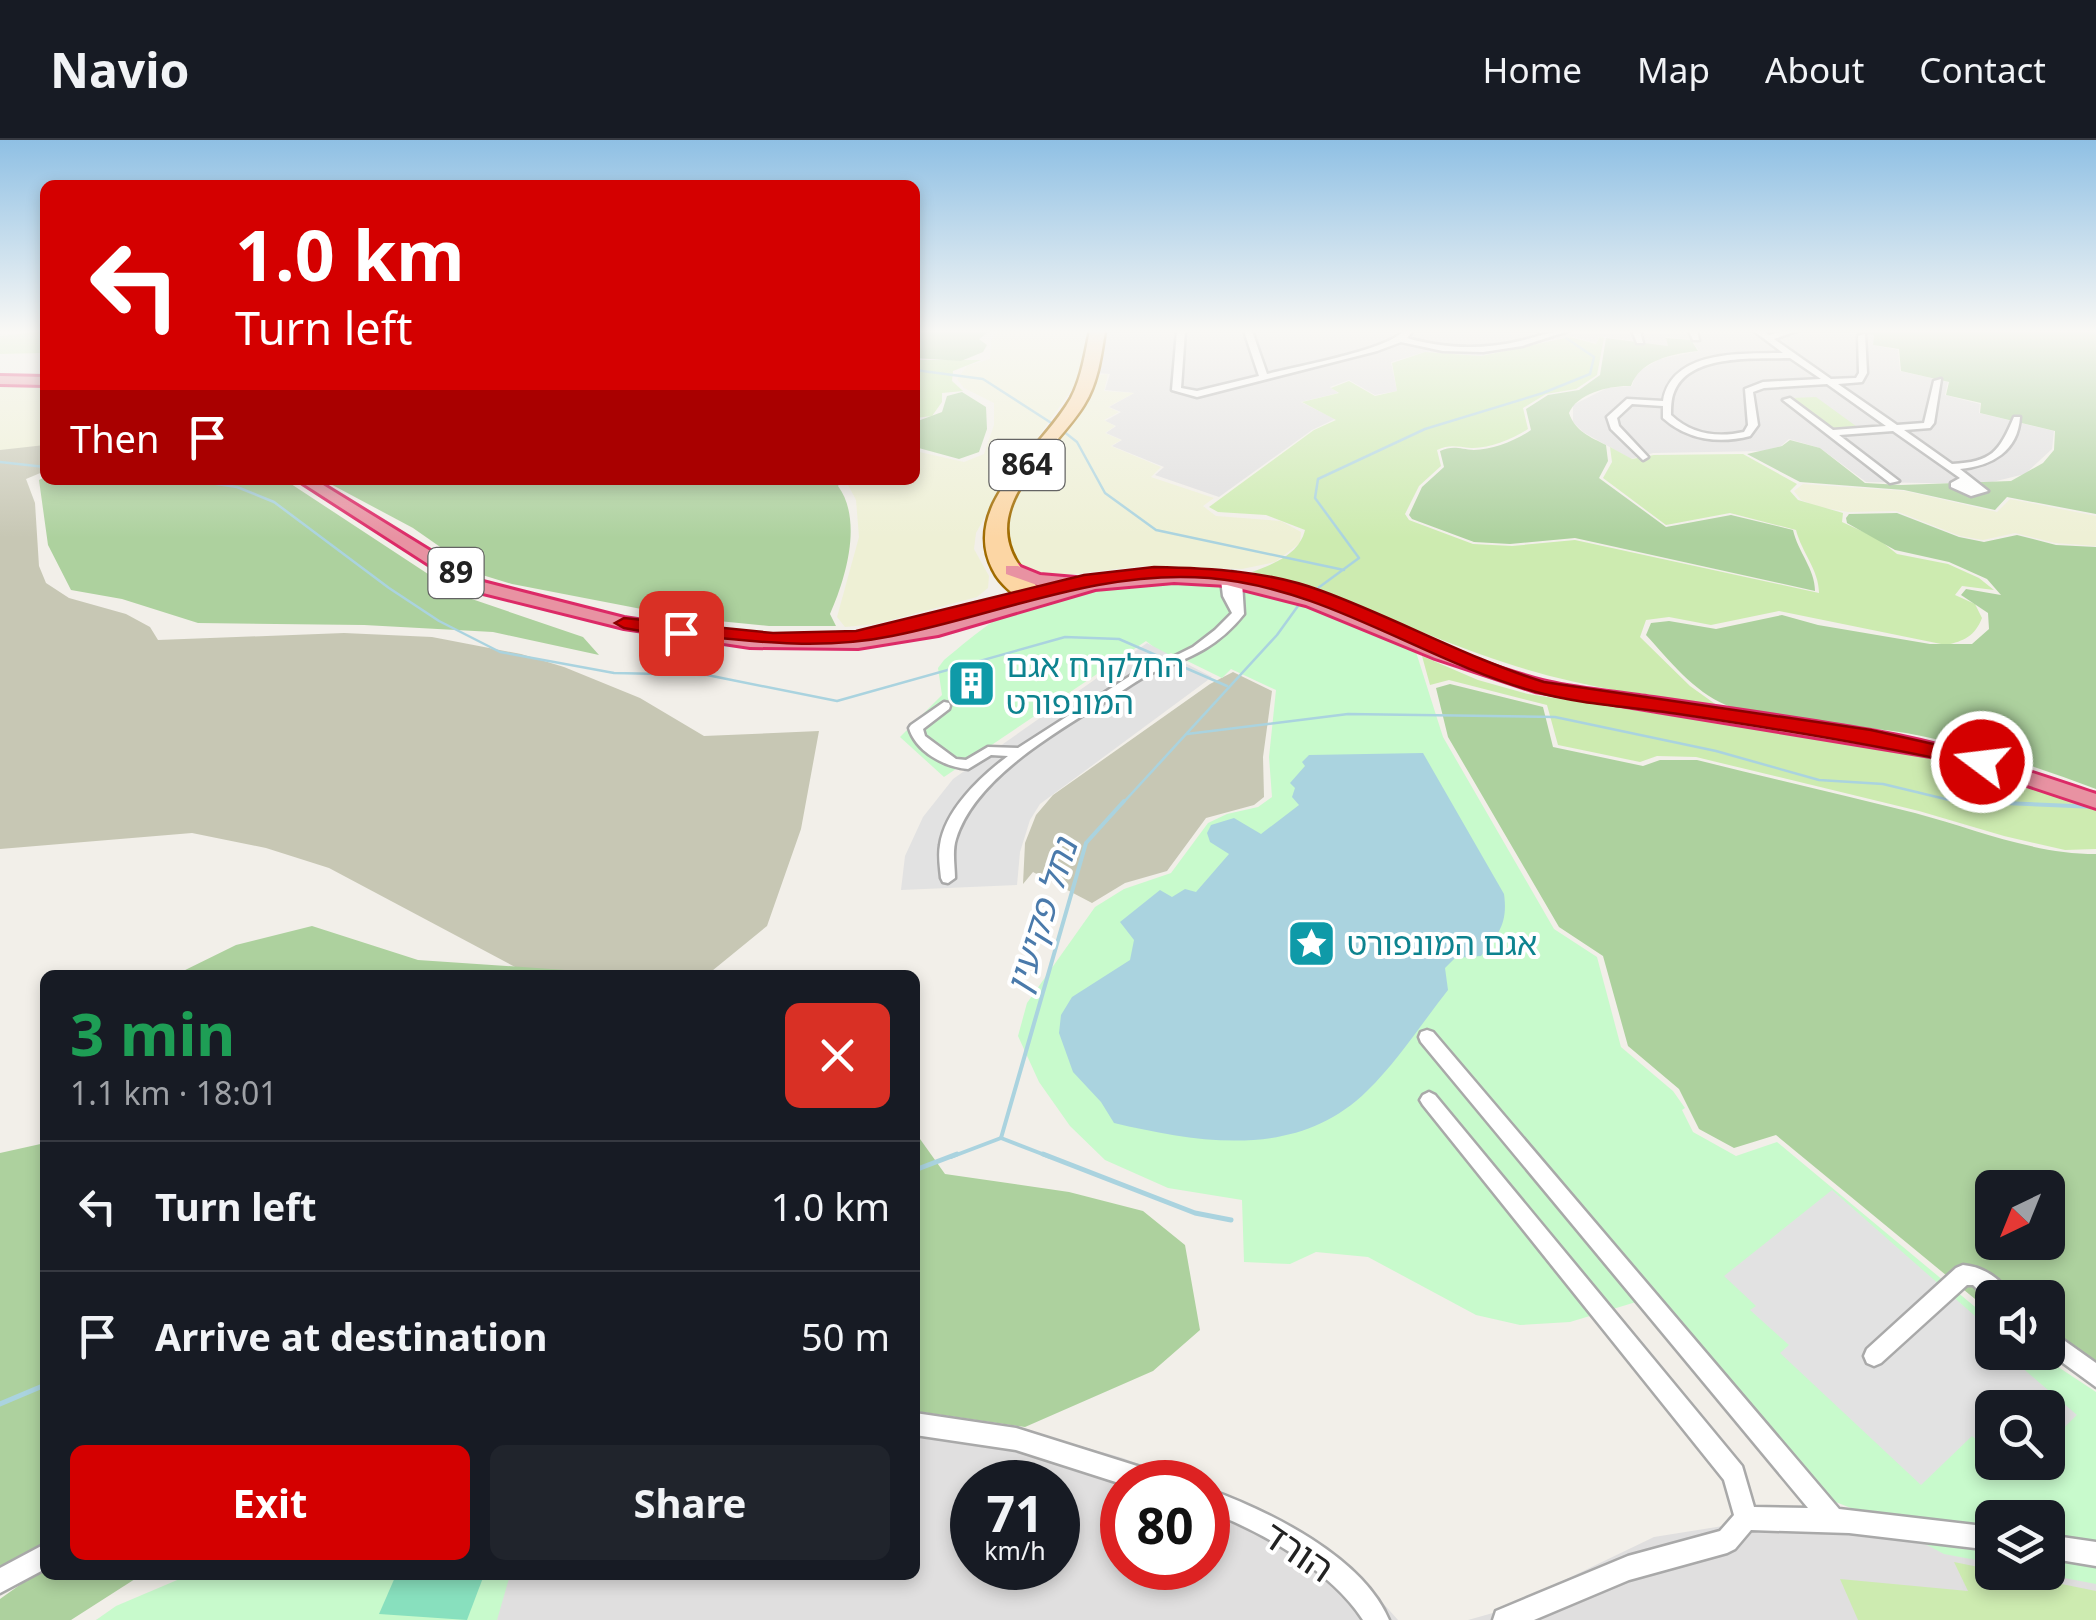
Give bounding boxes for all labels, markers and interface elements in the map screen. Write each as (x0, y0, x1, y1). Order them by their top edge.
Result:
text: Navio (50, 37, 190, 102)
text: Home (1483, 46, 1582, 93)
text: Map (1637, 46, 1710, 93)
text: About (1765, 46, 1864, 93)
text: Contact (1919, 46, 2046, 93)
text: 1.0 km (235, 206, 465, 302)
icon: left (70, 220, 200, 350)
text: Turn left (235, 297, 412, 358)
icon: arrive (180, 410, 235, 465)
text: Then (70, 412, 160, 464)
road number: 864 (990, 440, 1064, 490)
road number: 89 (428, 548, 484, 598)
pin (639, 591, 724, 676)
icon: arrive (654, 606, 709, 661)
place label: החלקרח אגם המונפורט (1006, 643, 1184, 723)
building icon: החלקרח אגם המונפורט (945, 658, 997, 710)
position arrow (1930, 710, 2034, 814)
water label: נחל פקיעין (994, 830, 1088, 999)
place icon: אגם המונפורט (1286, 918, 1338, 970)
place label: אגם המונפורט (1347, 921, 1537, 964)
text: 3 min (70, 992, 235, 1074)
button: close (785, 1003, 890, 1108)
text: 1.1 km · 18:01 (70, 1071, 278, 1114)
north arrow (1975, 1170, 2065, 1260)
map controls (1975, 1170, 2065, 1590)
icon: left (70, 1179, 125, 1234)
text: Turn left (155, 1180, 317, 1232)
text: 1.0 km (771, 1180, 890, 1232)
button: sound (1975, 1280, 2065, 1370)
icon: arrive (70, 1309, 125, 1364)
text: Arrive at destination (155, 1310, 547, 1362)
text: 50 m (801, 1310, 890, 1362)
button: search (1975, 1390, 2065, 1480)
button: Exit (70, 1445, 470, 1560)
button: Share (490, 1445, 890, 1560)
speed limit sign: 80 (1100, 1460, 1230, 1590)
text: 71 (986, 1479, 1044, 1547)
button: layers (1975, 1500, 2065, 1590)
street label: הורד (1253, 1508, 1345, 1593)
text: km/h (984, 1533, 1046, 1567)

